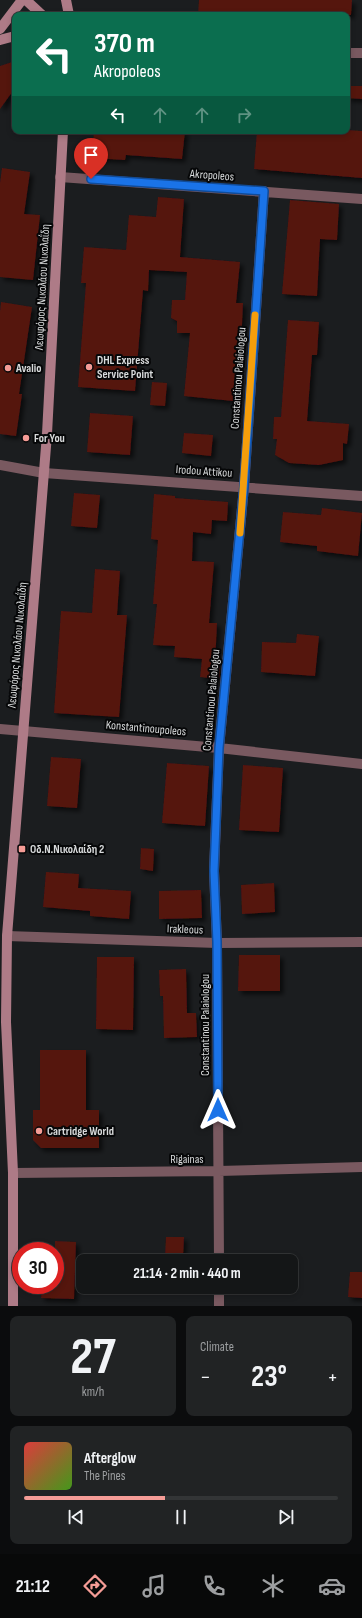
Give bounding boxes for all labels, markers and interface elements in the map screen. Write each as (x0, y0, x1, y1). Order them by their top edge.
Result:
text: 370 m (94, 27, 155, 60)
icon: left (28, 28, 80, 80)
text: Akropoleos (94, 61, 161, 82)
icon: left (107, 104, 129, 126)
icon: ahead (149, 104, 171, 126)
icon: ahead (191, 104, 213, 126)
icon: right (233, 104, 255, 126)
pin (74, 138, 108, 179)
icon: arrive (80, 144, 102, 166)
street label: Akropoleos (188, 166, 235, 185)
street label: Λεωφόρος Νικολάου Νικολαΐδη (32, 224, 53, 351)
street label: Constantinou Palaiologou (227, 327, 250, 429)
place label: DHL Express Service Point (97, 353, 153, 382)
place label: Avalio (15, 361, 41, 376)
marker: DHL Express Service Point (84, 362, 94, 372)
marker: Avalio (3, 363, 13, 373)
place label: For You (34, 431, 65, 446)
marker: For You (21, 433, 31, 443)
street label: Irodou Attikou (175, 462, 233, 481)
street label: Λεωφόρος Νικολάου Νικολαΐδη (4, 582, 30, 710)
street label: Constantinou Palaiologou (200, 649, 223, 752)
street label: Konstantinoupoleos (105, 718, 187, 739)
place label: Οδ.Ν.Νικολαίδη 2 (30, 842, 104, 857)
marker: Οδ.Ν.Νικολαίδη 2 (17, 844, 27, 854)
street label: Irakleous (167, 921, 203, 938)
street label: Constantinou Palaiologou (198, 974, 213, 1076)
position arrow (197, 1089, 239, 1131)
place label: Cartridge World (47, 1124, 114, 1139)
marker: Cartridge World (34, 1126, 44, 1136)
street label: Rigainas (170, 1152, 204, 1167)
speed limit sign: 30 (12, 1242, 64, 1294)
text: 21:14 · 2 min · 440 m (133, 1264, 241, 1283)
text: 27 (70, 1326, 116, 1389)
text: Climate (200, 1339, 234, 1355)
text: 23° (251, 1359, 287, 1395)
text: − (200, 1364, 211, 1391)
text: + (327, 1364, 338, 1391)
text: km/h (82, 1384, 104, 1400)
text: Afterglow (84, 1449, 136, 1468)
text: The Pines (84, 1468, 125, 1484)
icon: previous (65, 1506, 87, 1528)
icon: pause (170, 1506, 192, 1528)
icon: next (275, 1506, 297, 1528)
icon: directions (81, 1572, 109, 1600)
icon: music (140, 1572, 168, 1600)
icon: phone (200, 1572, 228, 1600)
icon: climate (259, 1572, 287, 1600)
icon: car (318, 1572, 346, 1600)
text: 21:12 (16, 1576, 50, 1597)

